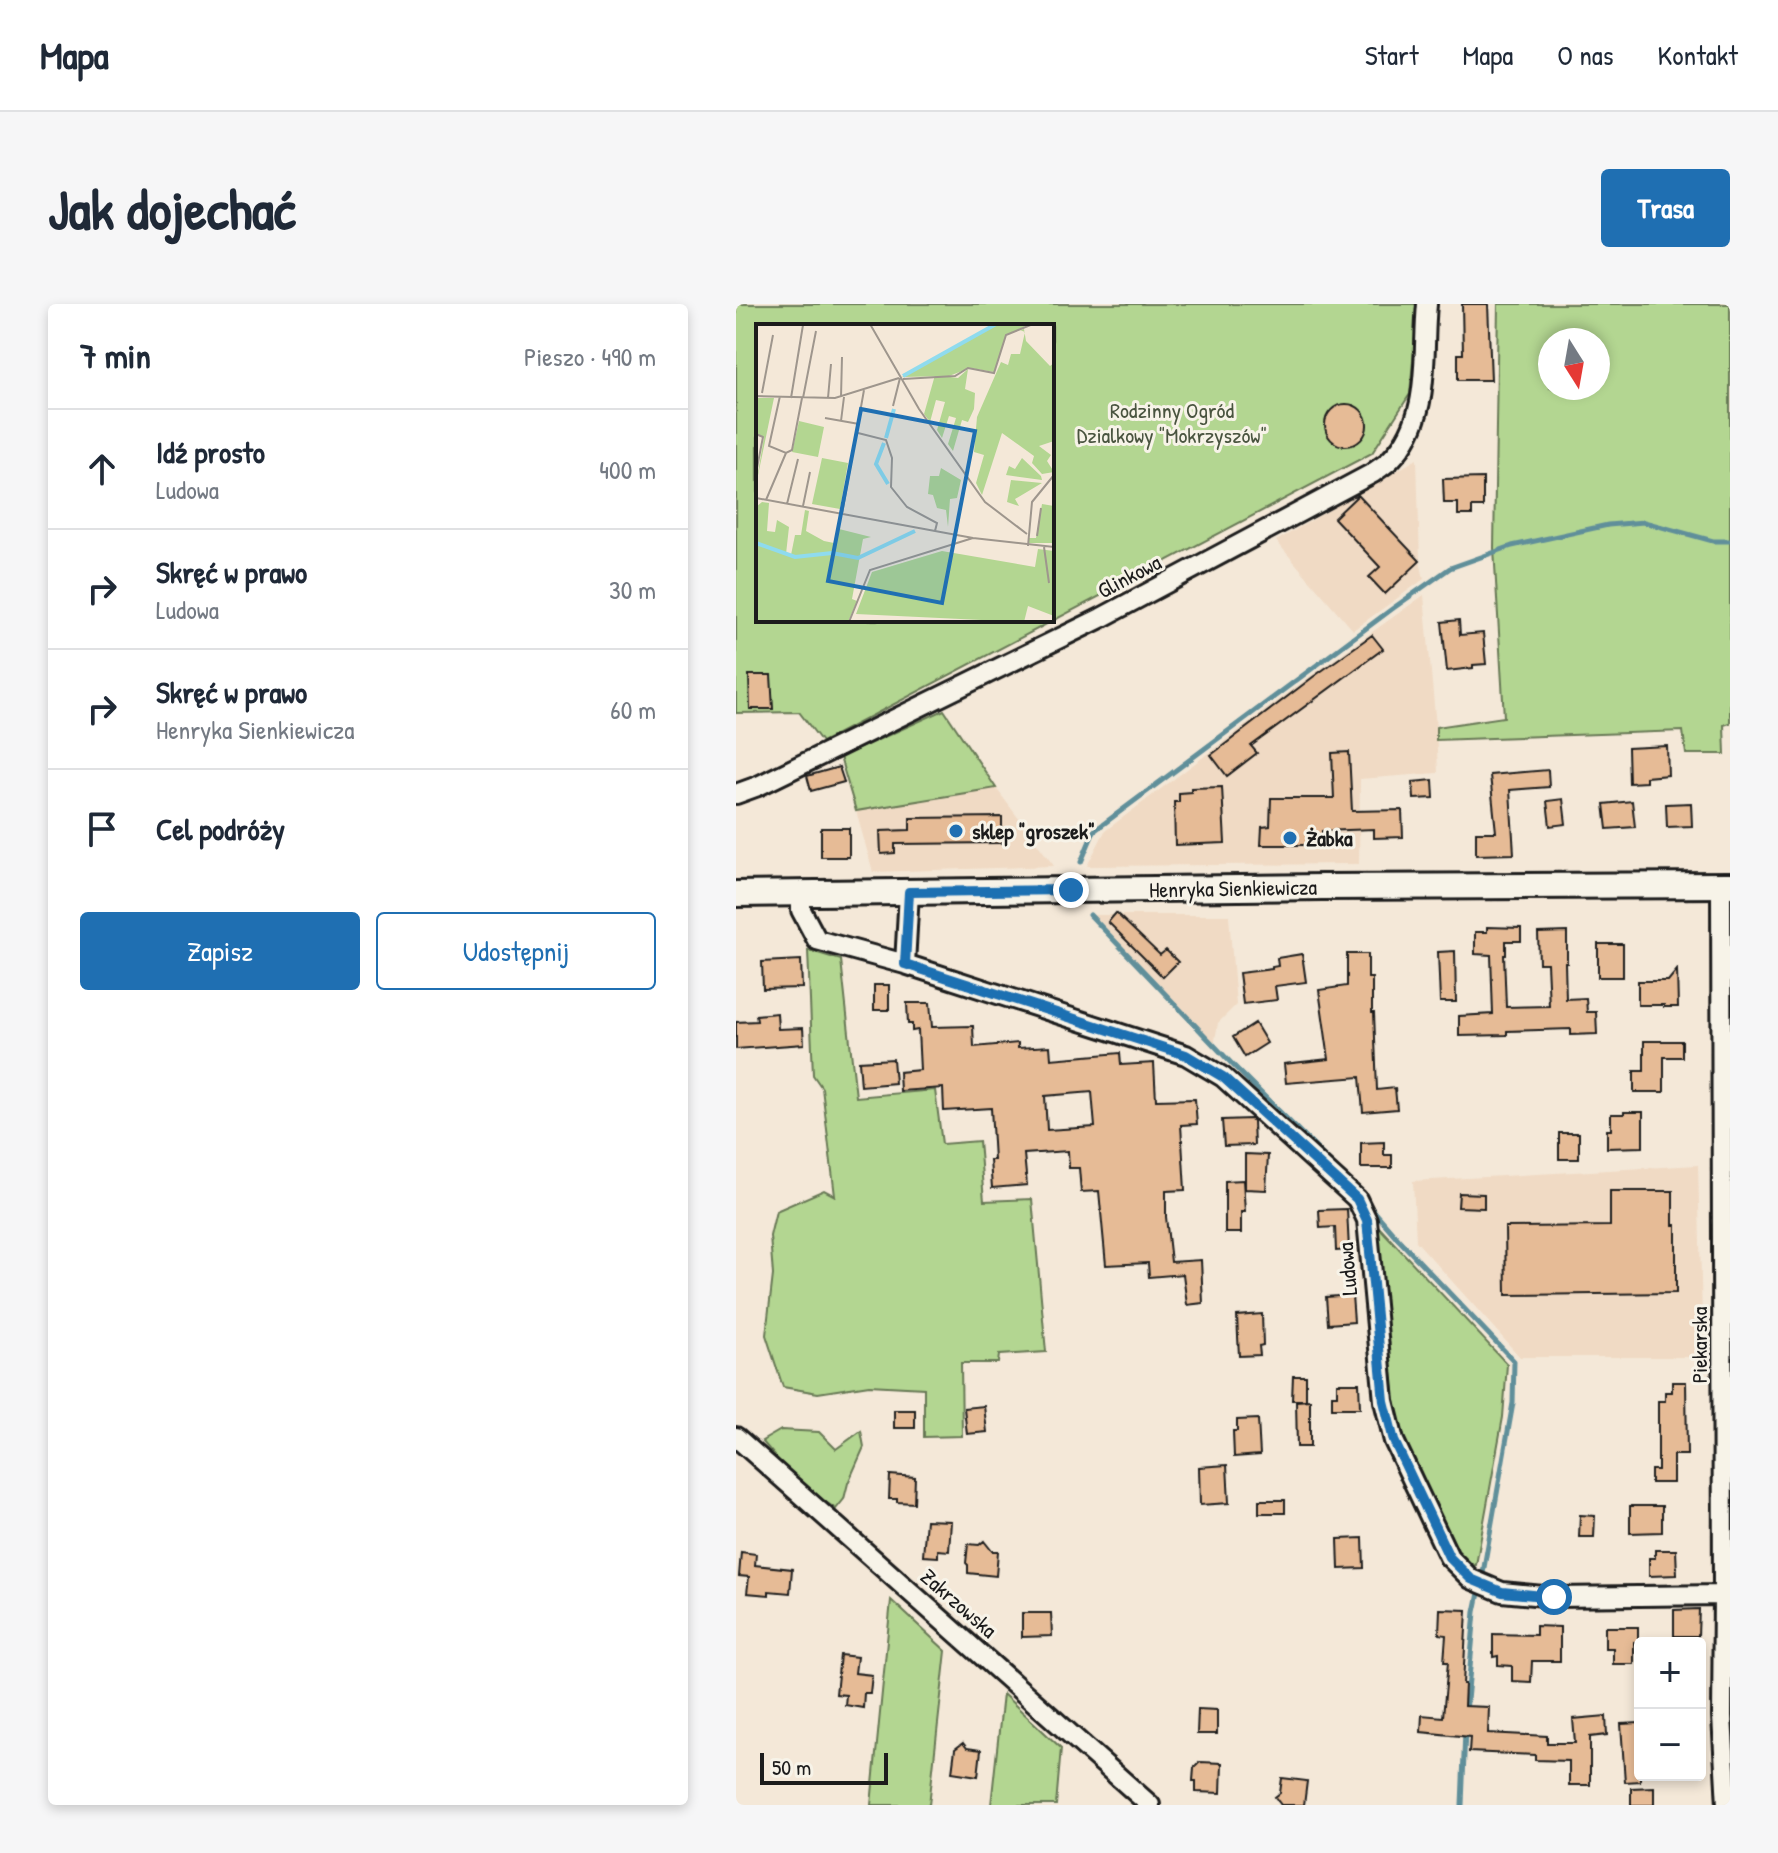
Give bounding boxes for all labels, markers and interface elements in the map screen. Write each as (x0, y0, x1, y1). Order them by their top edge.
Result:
text: Mapa (40, 29, 109, 81)
text: Start (1365, 36, 1419, 74)
text: Mapa (1463, 36, 1513, 74)
text: O nas (1557, 36, 1614, 74)
text: Kontakt (1658, 36, 1738, 74)
button: Trasa (1601, 169, 1730, 247)
text: Jak dojechać (48, 171, 296, 246)
inset map (756, 324, 1054, 622)
north arrow (1538, 328, 1610, 400)
text: 7 min (80, 333, 151, 379)
text: Pieszo · 490 m (524, 339, 656, 374)
park label: Rodzinny Ogród Dzialkowy "Mokrzyszów" (1077, 395, 1267, 450)
text: Idź prosto (156, 432, 265, 472)
icon: ahead (80, 447, 124, 491)
text: 400 m (599, 452, 656, 487)
text: Ludowa (156, 472, 219, 507)
street label: Glinkowa (1092, 547, 1166, 605)
text: Skręć w prawo (156, 552, 307, 592)
icon: right (80, 567, 124, 611)
text: 30 m (609, 572, 656, 607)
text: Ludowa (156, 592, 219, 627)
text: Skręć w prawo (156, 672, 307, 712)
icon: right (80, 687, 124, 731)
text: 60 m (610, 692, 656, 727)
text: Henryka Sienkiewicza (156, 712, 354, 747)
icon: arrive (80, 807, 124, 851)
text: Cel podróży (156, 809, 285, 849)
place label: sklep "groszek" (972, 816, 1095, 847)
marker: sklep "groszek" (947, 822, 965, 840)
place label: Żabka (1306, 823, 1353, 853)
marker: Żabka (1281, 829, 1299, 847)
route end (1053, 872, 1089, 908)
street label: Henryka Sienkiewicza (1149, 872, 1318, 904)
button: Zapisz (80, 912, 360, 990)
button: Udostępnij (376, 912, 656, 990)
street label: Ludowa (1330, 1241, 1364, 1297)
street label: Piekarska (1684, 1306, 1714, 1383)
street label: Zakrzowska (914, 1561, 1004, 1645)
route start (1536, 1579, 1572, 1615)
map controls (1634, 1637, 1706, 1781)
button: + (1634, 1637, 1706, 1709)
button: − (1634, 1709, 1706, 1781)
scale bar (760, 1749, 888, 1785)
text: 50 m (772, 1752, 811, 1782)

